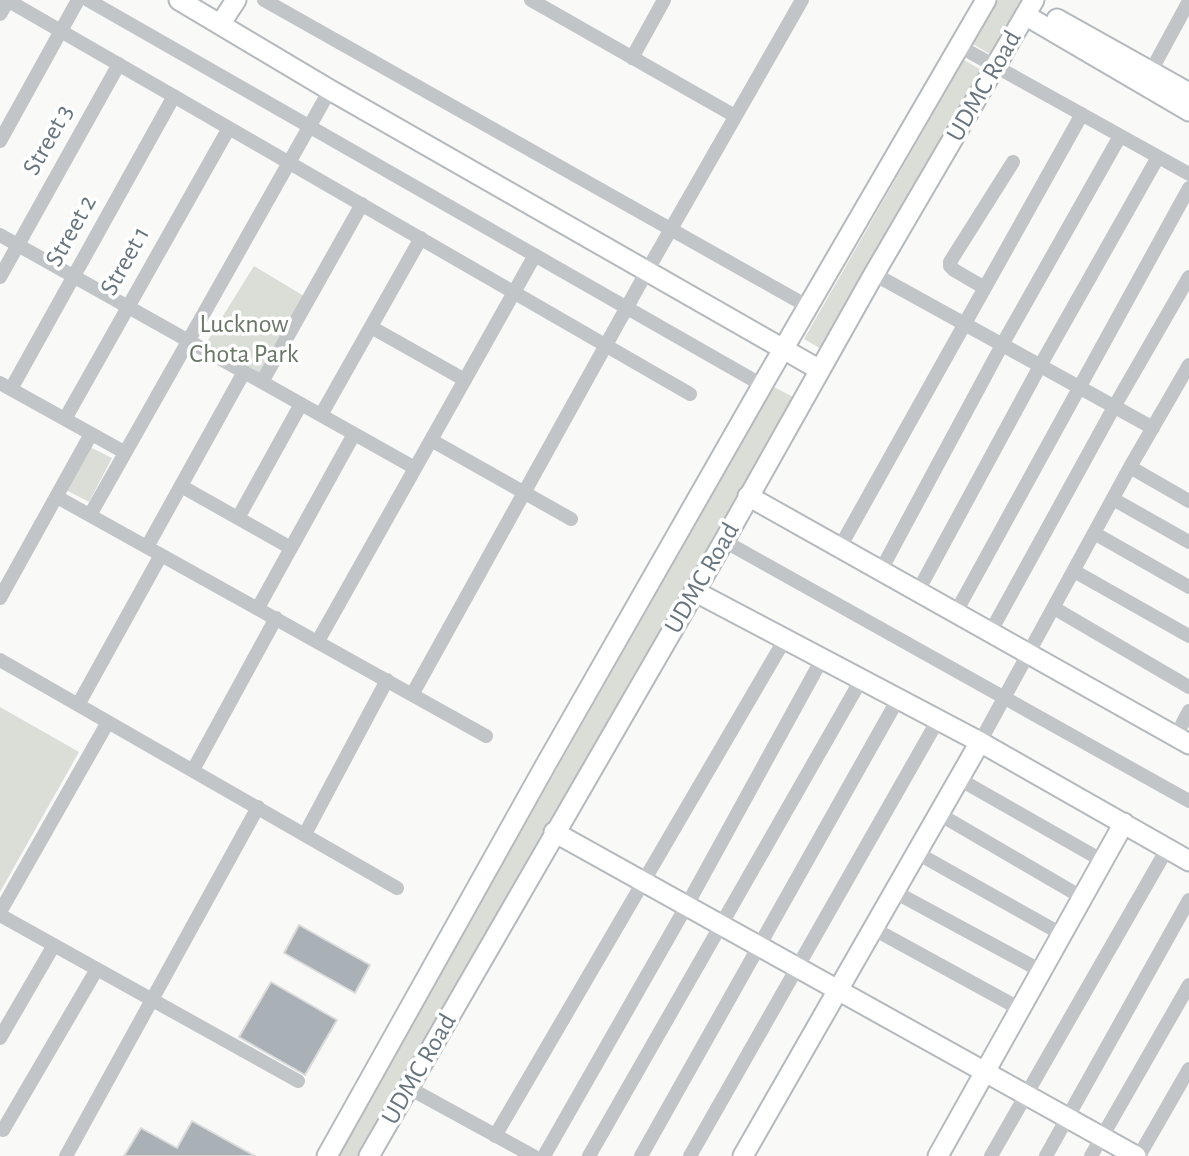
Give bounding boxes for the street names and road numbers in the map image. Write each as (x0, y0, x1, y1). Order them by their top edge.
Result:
street label: UDMC Road (940, 25, 1028, 147)
street label: Street 3 (16, 99, 80, 181)
street label: Street 2 (39, 190, 103, 272)
street label: Street 1 (93, 221, 157, 301)
street label: UDMC Road (658, 517, 746, 639)
street label: UDMC Road (375, 1008, 463, 1130)

